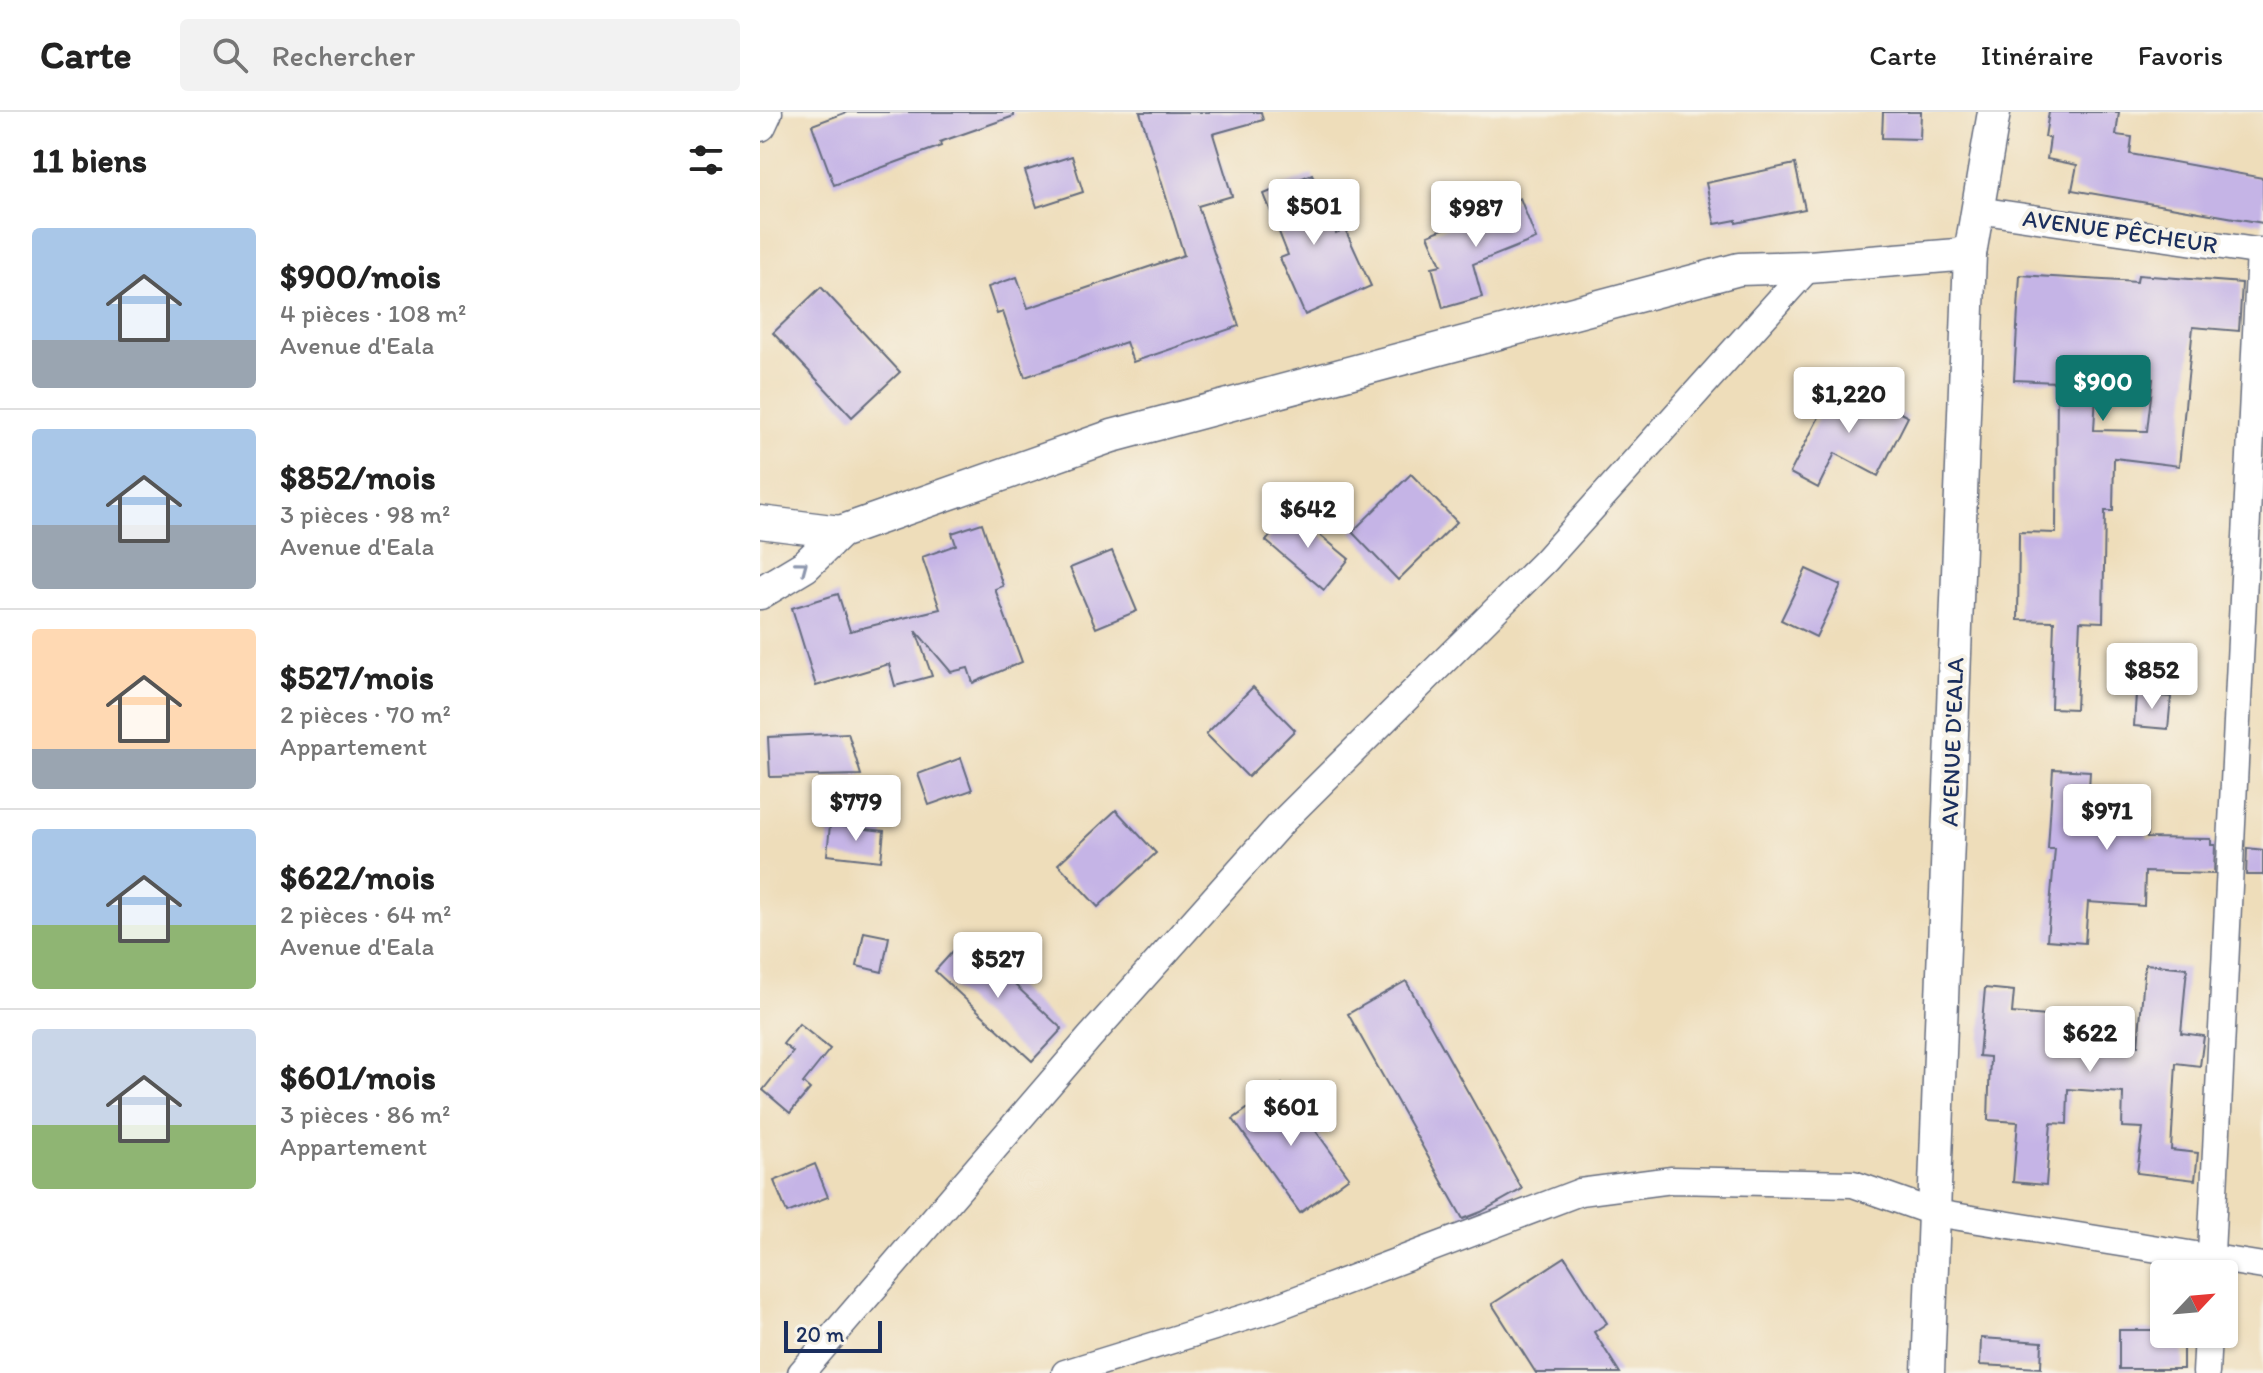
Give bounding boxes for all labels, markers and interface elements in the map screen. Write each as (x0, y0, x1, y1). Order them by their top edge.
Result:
search box (180, 19, 740, 91)
text: Carte (40, 32, 132, 78)
icon: search (208, 33, 252, 77)
text: Rechercher (272, 37, 415, 74)
text: Carte (1869, 38, 1937, 72)
text: Itinéraire (1981, 38, 2094, 72)
text: Favoris (2138, 38, 2223, 72)
icon: filters (684, 138, 728, 182)
text: 11 biens (32, 140, 147, 181)
pin: $501 (1267, 179, 1361, 247)
pin: $987 (1429, 181, 1523, 249)
text: $501 (1287, 189, 1341, 221)
text: $987 (1449, 191, 1503, 223)
street label: AVENUE PÊCHEUR (2021, 203, 2219, 259)
text: $900/mois (280, 256, 441, 297)
icon: home (96, 260, 192, 356)
text: 4 pièces · 108 m² (280, 297, 466, 329)
text: Avenue d'Eala (280, 329, 434, 361)
pin: $900 (2056, 355, 2150, 423)
text: $900 (2074, 365, 2132, 397)
pin: $1,220 (1784, 367, 1914, 435)
text: $1,220 (1812, 377, 1886, 409)
text: $852/mois (280, 457, 436, 498)
icon: home (96, 461, 192, 557)
pin: $642 (1261, 482, 1355, 550)
text: $642 (1280, 492, 1336, 524)
text: 3 pièces · 98 m² (280, 498, 450, 530)
text: Avenue d'Eala (280, 530, 434, 562)
one-way arrow (793, 561, 808, 575)
pin: $852 (2105, 643, 2199, 711)
text: $852 (2125, 653, 2179, 685)
text: $527/mois (280, 657, 434, 698)
street label: AVENUE D'EALA (1935, 657, 1969, 827)
icon: home (96, 661, 192, 757)
text: 2 pièces · 70 m² (280, 698, 451, 730)
text: Appartement (280, 730, 427, 762)
pin: $779 (809, 775, 903, 843)
pin: $971 (2060, 784, 2154, 852)
text: $779 (830, 785, 882, 817)
text: $971 (2081, 794, 2133, 826)
text: $622/mois (280, 857, 435, 898)
icon: home (96, 861, 192, 957)
text: 2 pièces · 64 m² (280, 898, 451, 930)
text: Avenue d'Eala (280, 930, 434, 962)
pin: $527 (951, 932, 1045, 1000)
text: $527 (971, 942, 1025, 974)
pin: $622 (2043, 1006, 2137, 1074)
text: $622 (2063, 1016, 2117, 1048)
text: $601/mois (280, 1057, 436, 1098)
icon: home (96, 1061, 192, 1157)
pin: $601 (1244, 1080, 1338, 1148)
text: $601 (1263, 1090, 1319, 1122)
text: 3 pièces · 86 m² (280, 1098, 450, 1130)
text: Appartement (280, 1130, 427, 1162)
north arrow (2150, 1260, 2238, 1348)
map controls (2150, 1260, 2238, 1348)
scale bar (784, 1317, 882, 1353)
text: 20 m (796, 1321, 845, 1348)

